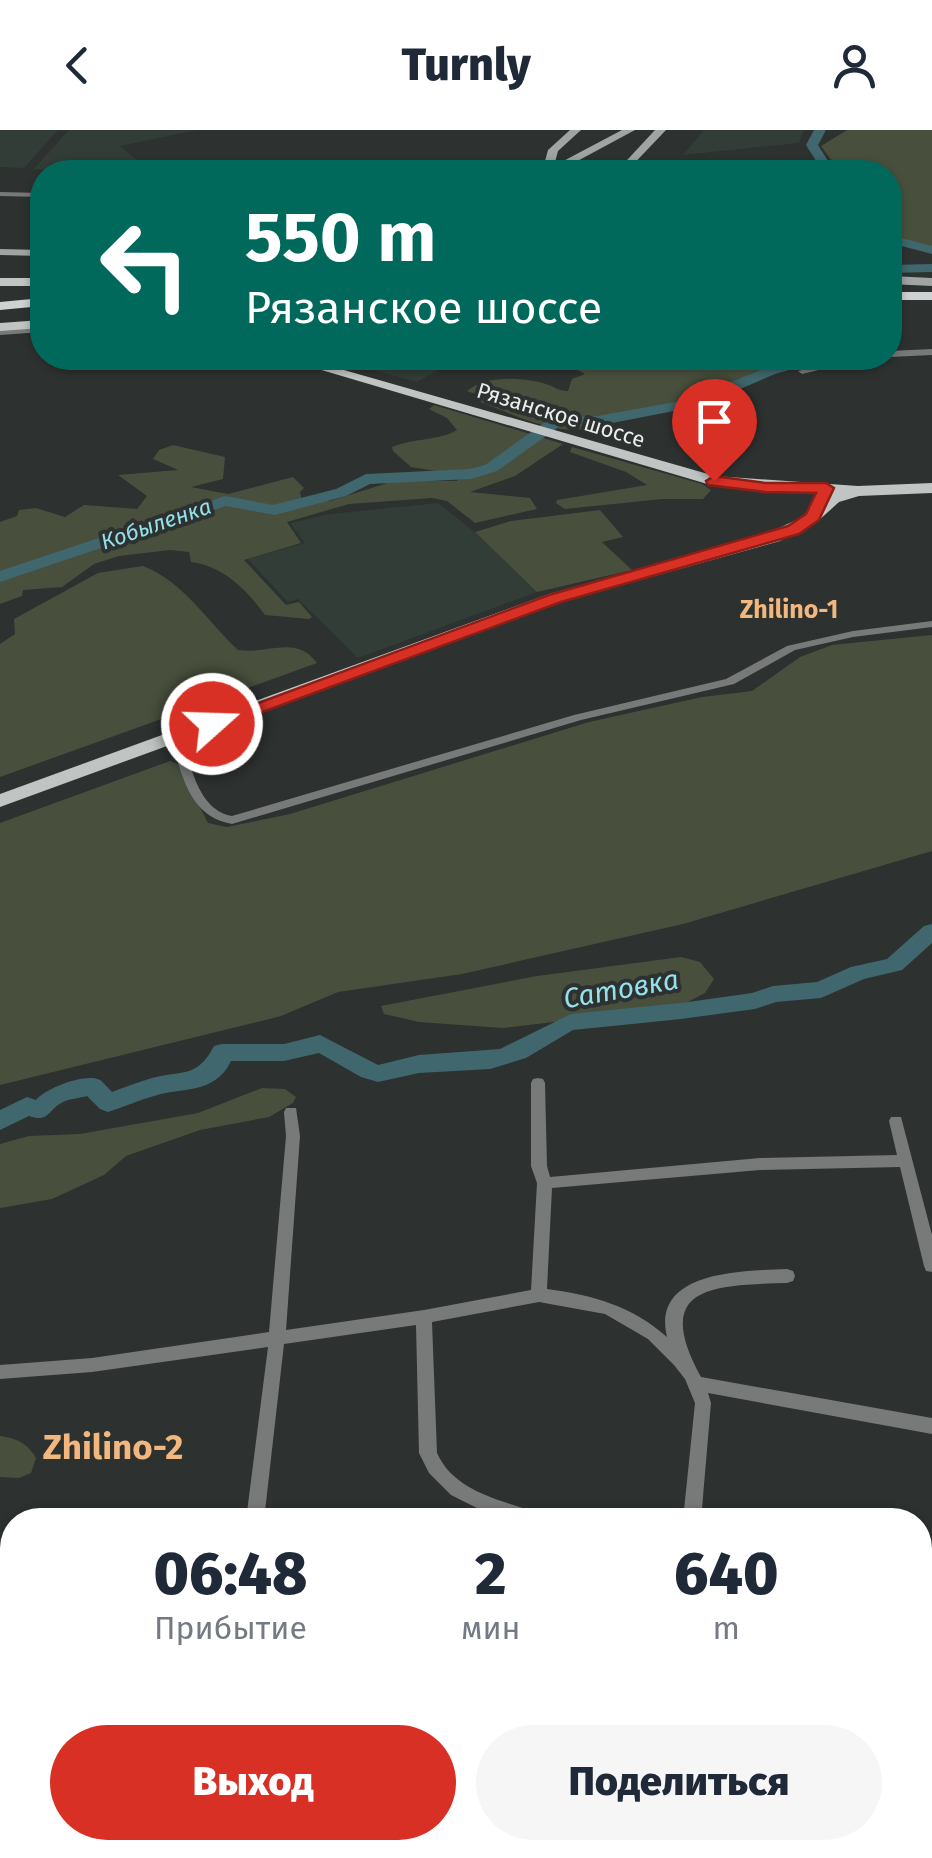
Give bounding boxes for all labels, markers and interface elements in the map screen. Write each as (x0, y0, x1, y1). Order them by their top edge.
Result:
icon: back (50, 38, 105, 93)
text: Turnly (401, 38, 531, 92)
icon: person (827, 38, 882, 93)
text: 550 m (245, 196, 436, 280)
icon: left (80, 200, 210, 330)
text: Рязанское шоссе (245, 281, 602, 335)
street label: Рязанское шоссе (474, 377, 648, 453)
pin (672, 379, 757, 482)
icon: arrive (687, 394, 742, 449)
water label: Кобыленка (97, 493, 215, 555)
district label: Zhilino-1 (740, 595, 838, 625)
position arrow (160, 672, 264, 776)
water label: Сатовка (561, 963, 681, 1015)
district label: Zhilino-2 (43, 1426, 183, 1468)
text: 06:48 (153, 1538, 307, 1610)
text: 2 (475, 1538, 506, 1610)
text: 640 (674, 1538, 779, 1610)
text: Прибытие (154, 1609, 307, 1647)
text: мин (461, 1609, 521, 1647)
text: m (713, 1609, 740, 1647)
button: Выход (50, 1725, 456, 1840)
button: Поделиться (476, 1725, 882, 1840)

